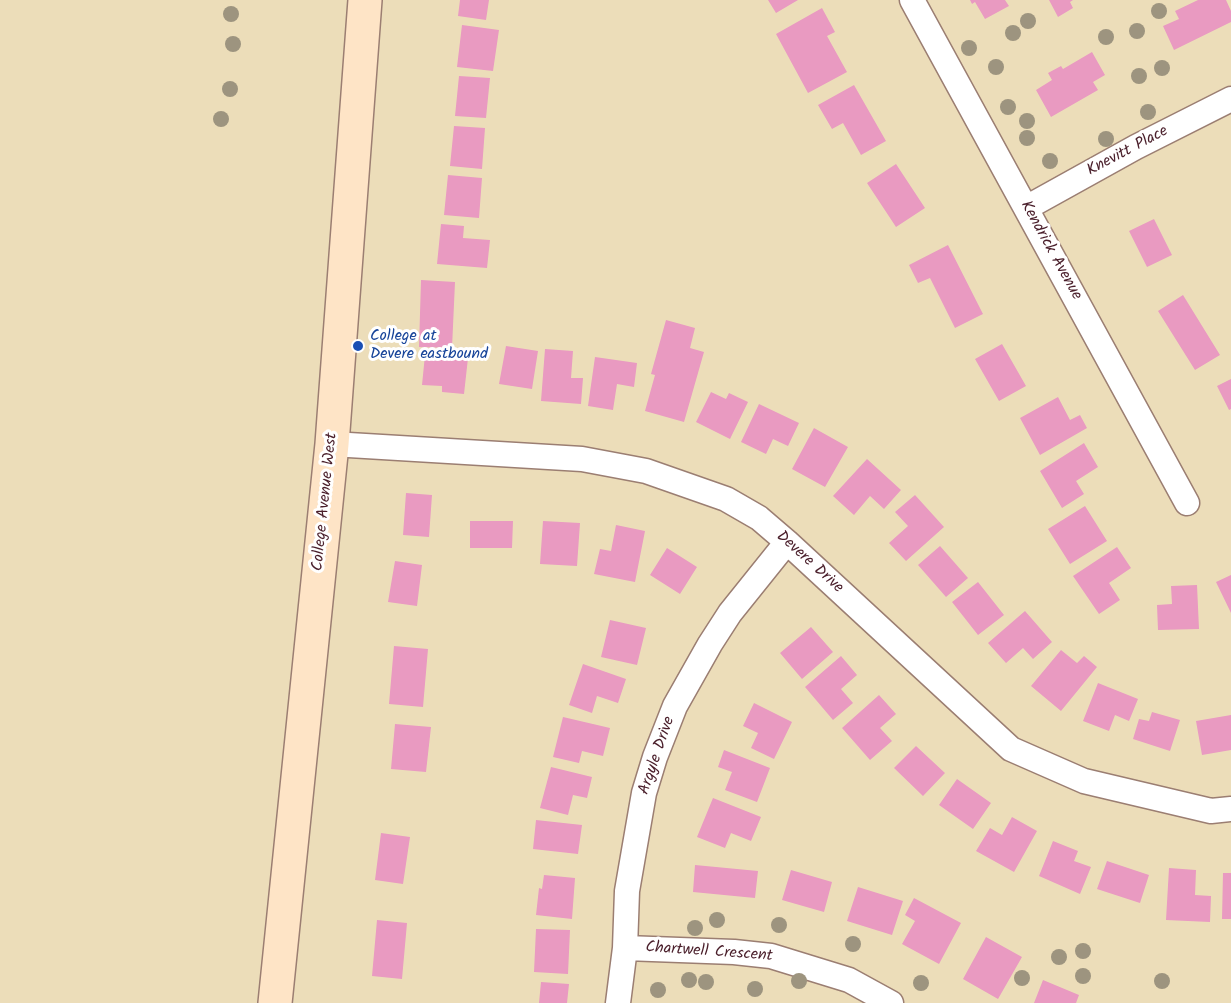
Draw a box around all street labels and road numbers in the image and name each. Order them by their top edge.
street label: Knevitt Place [1084,123,1172,181]
street label: Kendrick Avenue [1015,198,1085,304]
street label: College Avenue West [309,432,343,572]
street label: Devere Drive [771,528,847,598]
street label: Argyle Drive [636,715,680,797]
street label: Chartwell Crescent [645,939,773,967]

